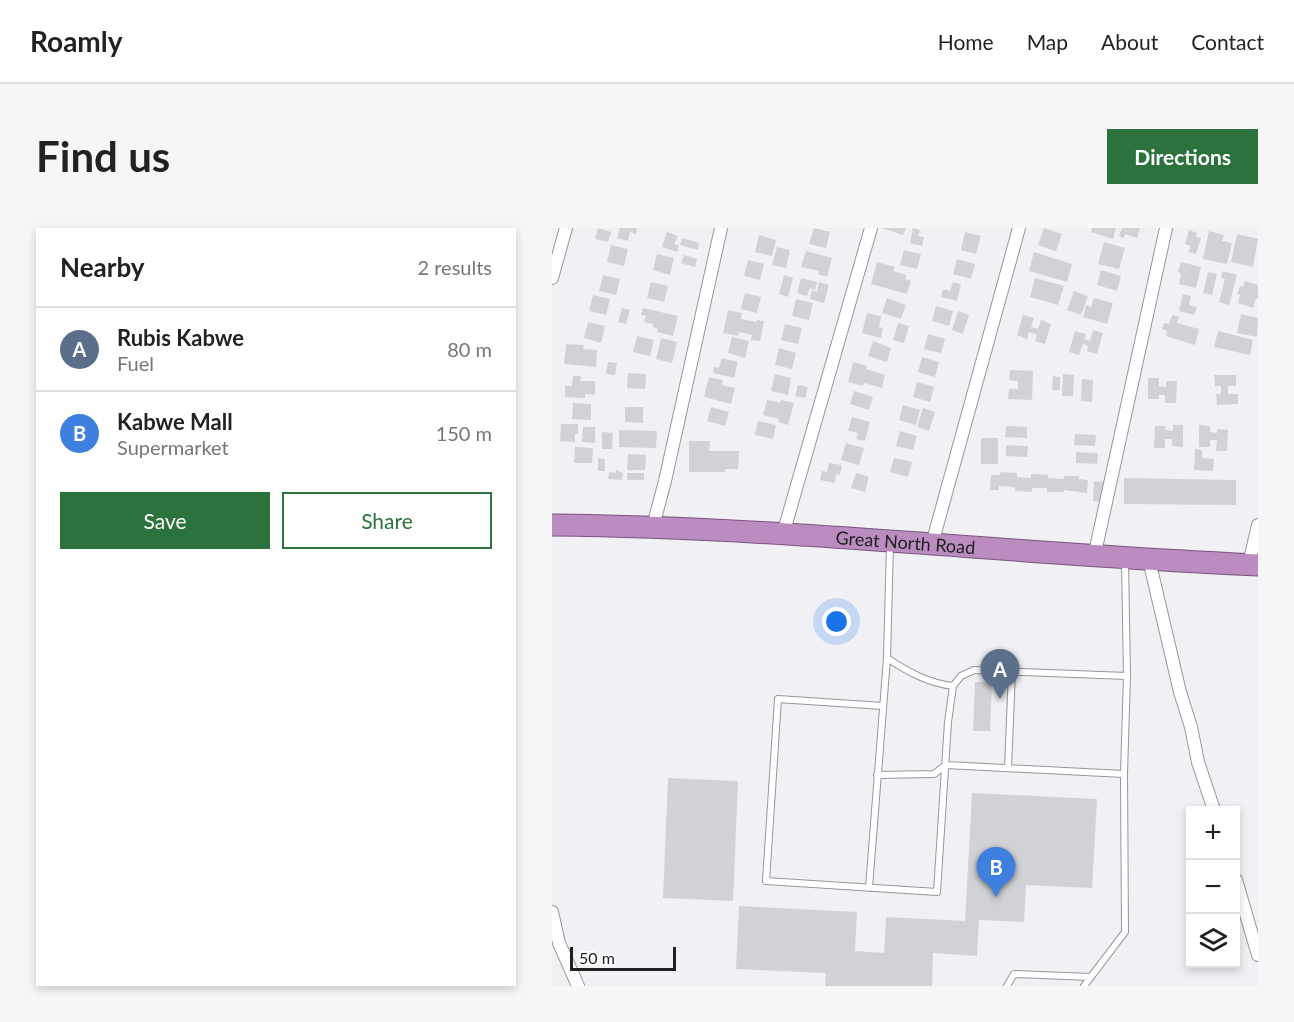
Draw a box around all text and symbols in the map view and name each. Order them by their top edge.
text: Roamly [30,24,123,58]
text: Home [938,29,994,54]
text: Map [1027,29,1068,54]
text: About [1101,29,1158,54]
text: Contact [1191,29,1264,54]
button: Directions [1107,129,1258,184]
text: Find us [36,131,170,181]
text: Nearby [60,251,145,283]
text: 2 results [417,255,492,279]
text: Rubis Kabwe [117,324,244,351]
text: A [73,337,86,361]
text: 80 m [447,337,492,361]
text: Fuel [117,351,154,375]
text: Kabwe Mall [117,408,233,435]
text: B [73,421,86,445]
text: 150 m [436,421,492,445]
text: Supermarket [117,435,229,459]
button: Save [60,492,270,549]
button: Share [282,492,492,549]
street label: Great North Road [835,526,976,558]
your location [822,607,851,636]
pin: A [980,650,1020,699]
map controls [1186,806,1240,968]
button: + [1186,806,1240,860]
pin: B [976,848,1016,897]
button: − [1186,860,1240,914]
button: layers [1186,914,1240,968]
scale bar [570,944,676,972]
text: 50 m [579,948,615,967]

